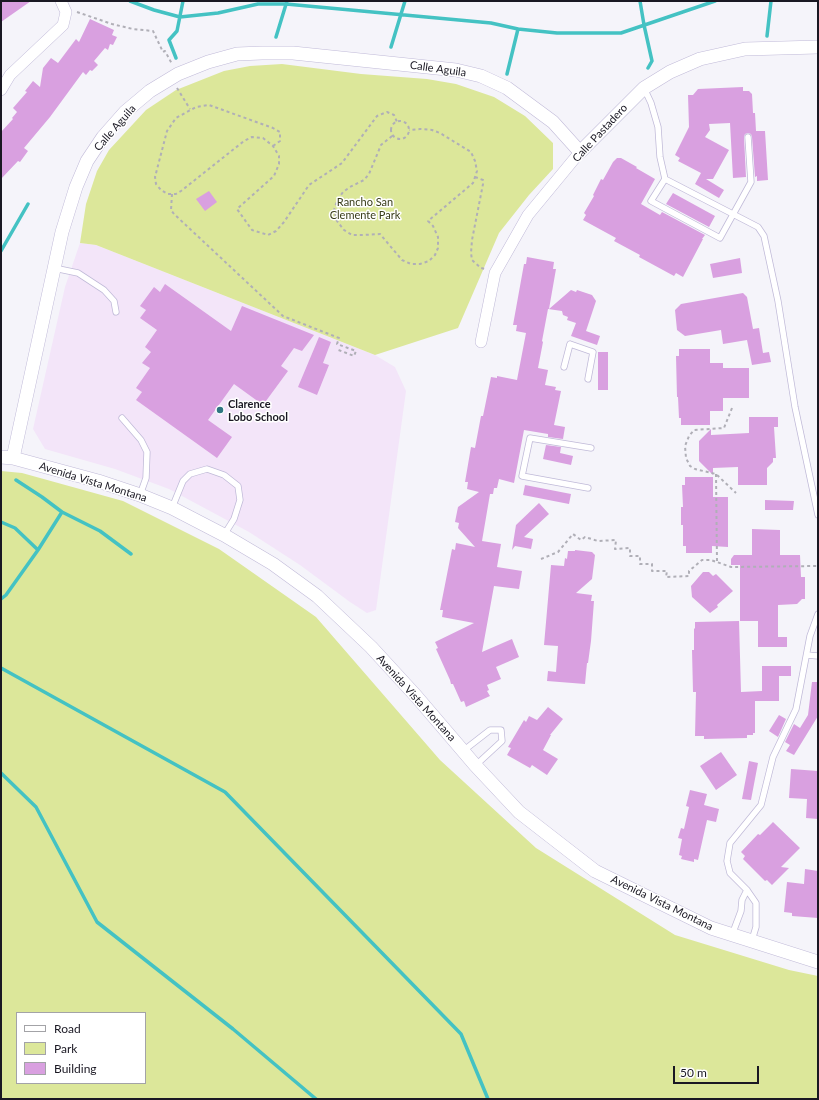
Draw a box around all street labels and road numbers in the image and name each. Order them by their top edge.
street label: Calle Aguila [409,59,467,79]
street label: Calle Pastadero [570,101,630,165]
street label: Calle Aguila [91,102,139,154]
street label: Avenida Vista Montana [38,459,148,505]
street label: Avenida Vista Montana [374,652,458,744]
street label: Avenida Vista Montana [609,873,715,933]

